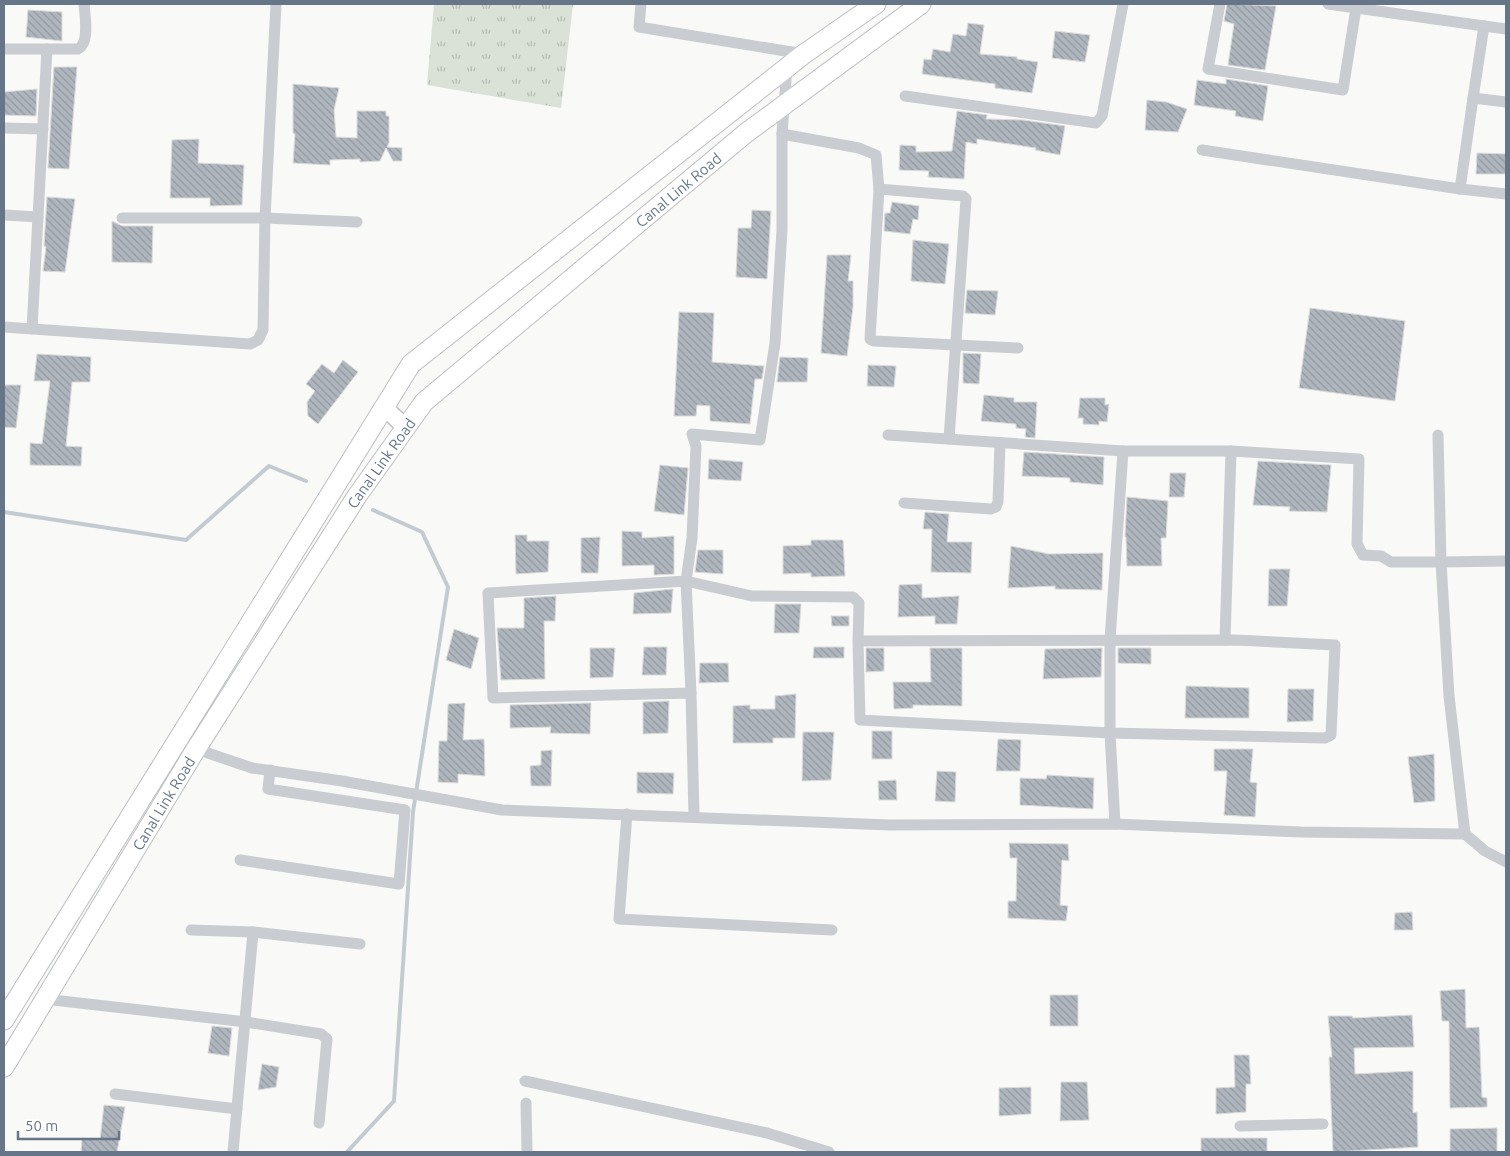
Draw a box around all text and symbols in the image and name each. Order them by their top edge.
street label: Canal Link Road [632,149,724,230]
street label: Canal Link Road [343,415,418,511]
street label: Canal Link Road [128,754,198,853]
scale bar [18,1108,119,1140]
text: 50 m [25,1117,58,1134]

